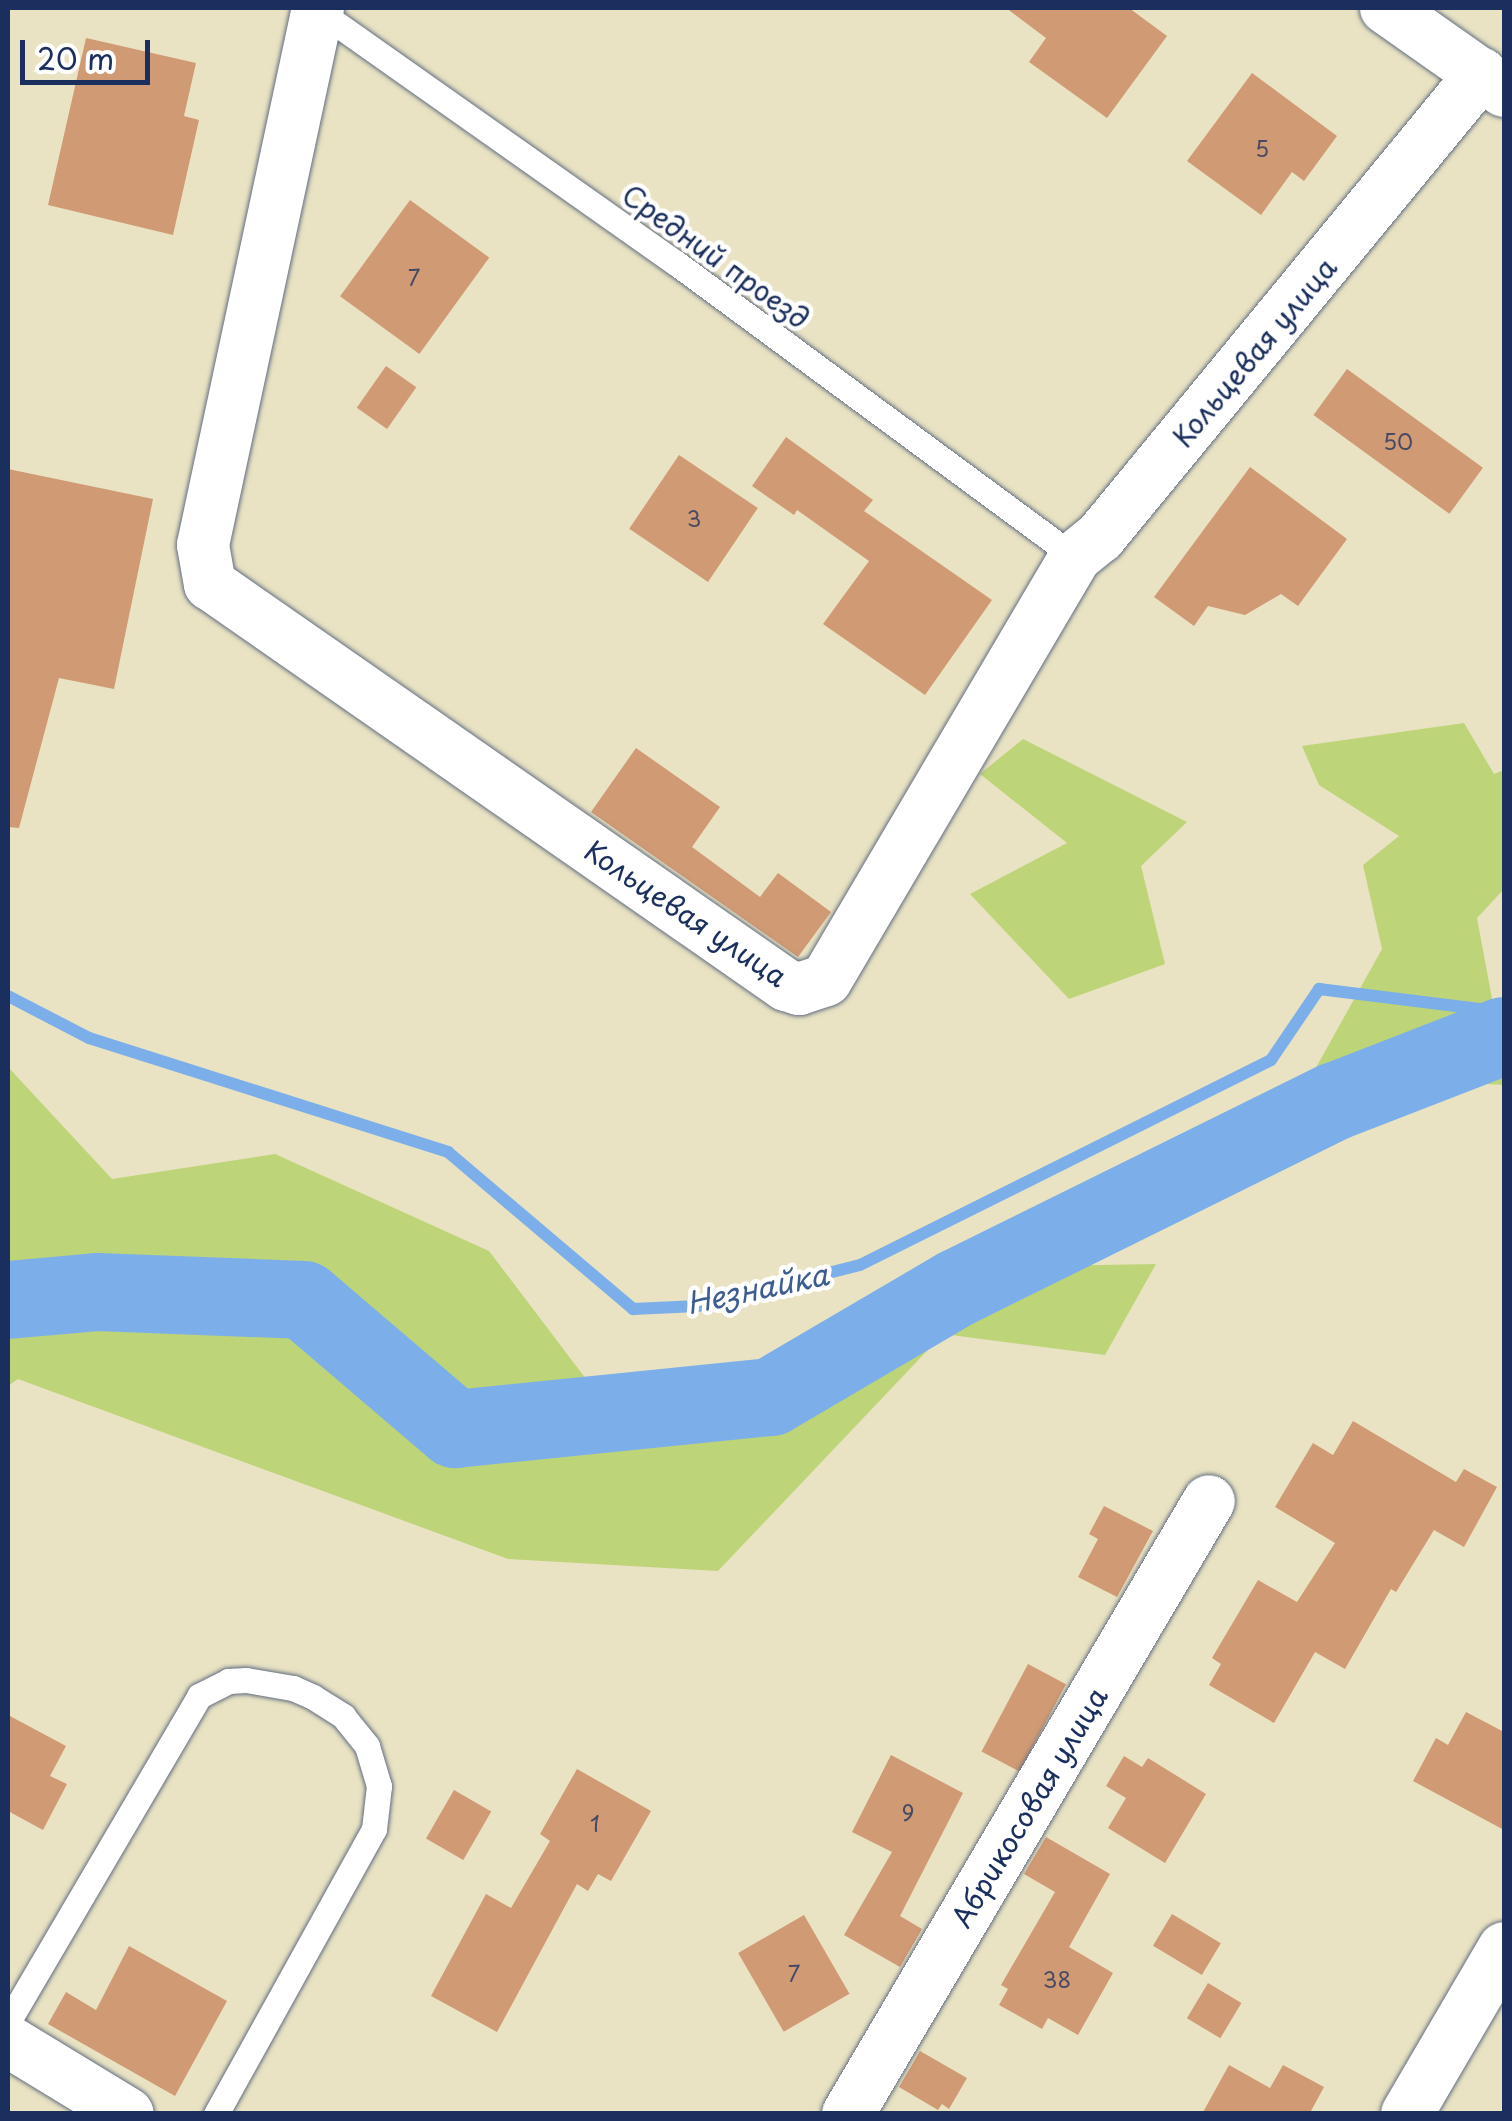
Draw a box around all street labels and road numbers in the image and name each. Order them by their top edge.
street label: Средний проезд [616,177,816,335]
street label: Кольцевая улица [1165,250,1343,454]
street label: Кольцевая улица [578,833,794,993]
street label: Абрикосовая улица [944,1681,1114,1933]

